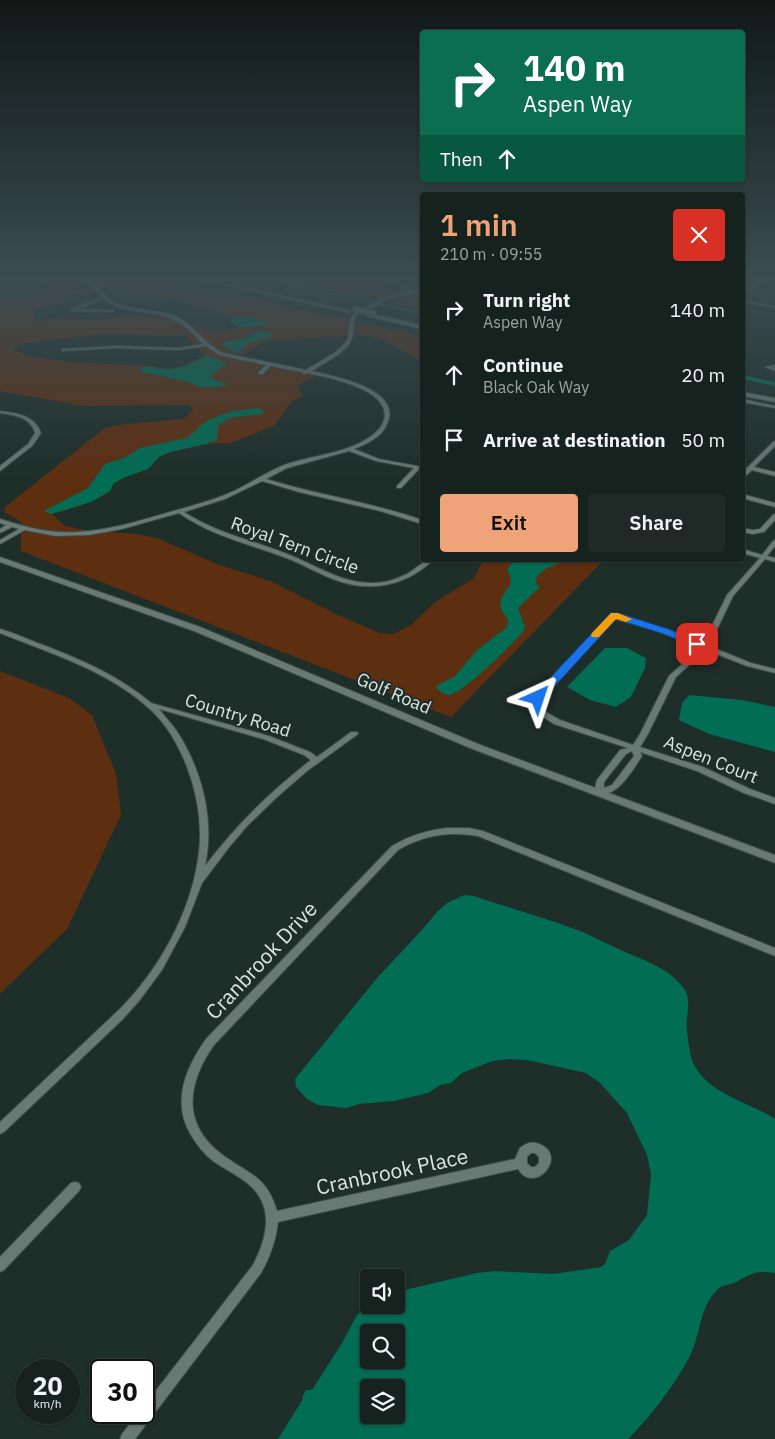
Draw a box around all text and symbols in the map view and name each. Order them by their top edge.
text: 140 m [523,45,626,91]
icon: right [440,50,505,115]
text: Aspen Way [523,89,632,118]
icon: ahead [493,145,521,173]
text: Then [440,147,483,171]
text: 1 min [440,205,518,244]
button: close [673,209,725,261]
text: 210 m · 09:55 [440,244,542,264]
text: Turn right [483,288,570,312]
icon: right [440,296,468,324]
text: 140 m [670,298,725,322]
text: Aspen Way [483,312,563,332]
text: Continue [483,353,563,377]
icon: ahead [440,361,468,389]
text: 20 m [681,363,725,387]
text: Black Oak Way [483,377,589,397]
icon: arrive [440,426,468,454]
text: Arrive at destination [483,428,666,452]
text: 50 m [681,428,725,452]
button: Exit [440,494,578,552]
button: Share [588,494,725,552]
street label: Royal Tern Circle [228,511,362,579]
pin [676,623,718,665]
icon: arrive [683,630,711,658]
street label: Golf Road [353,667,435,719]
position arrow [511,671,563,723]
street label: Country Road [182,688,294,742]
street label: Aspen Court [661,730,761,788]
street label: Cranbrook Drive [199,895,323,1025]
street label: Cranbrook Place [313,1141,471,1201]
map controls [360,1269,405,1424]
button: sound [360,1269,405,1314]
button: search [360,1324,405,1369]
speed limit sign: 30 [90,1359,155,1424]
text: 20 [32,1369,63,1402]
button: layers [360,1379,405,1424]
text: km/h [33,1396,62,1411]

